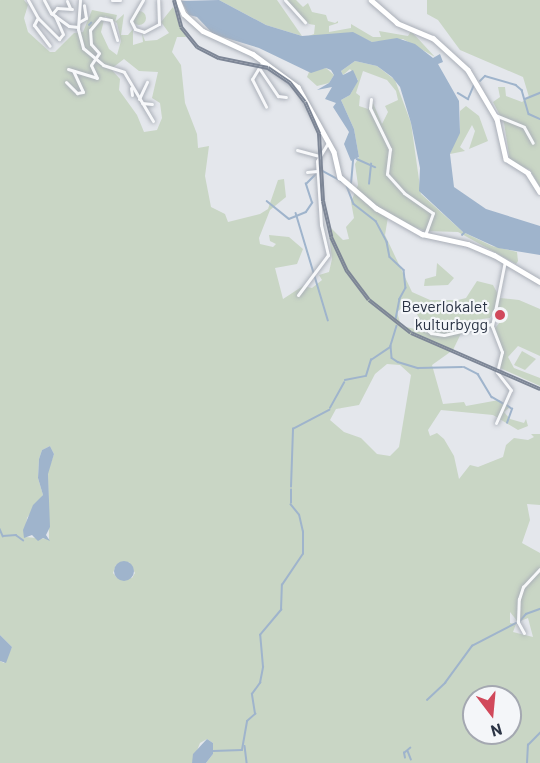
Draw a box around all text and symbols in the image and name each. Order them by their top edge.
place label: Beverlokalet kulturbygg [402,296,488,334]
marker: Beverlokalet kulturbygg [493,308,507,322]
north arrow [462,685,522,745]
text: N [489,720,504,741]

